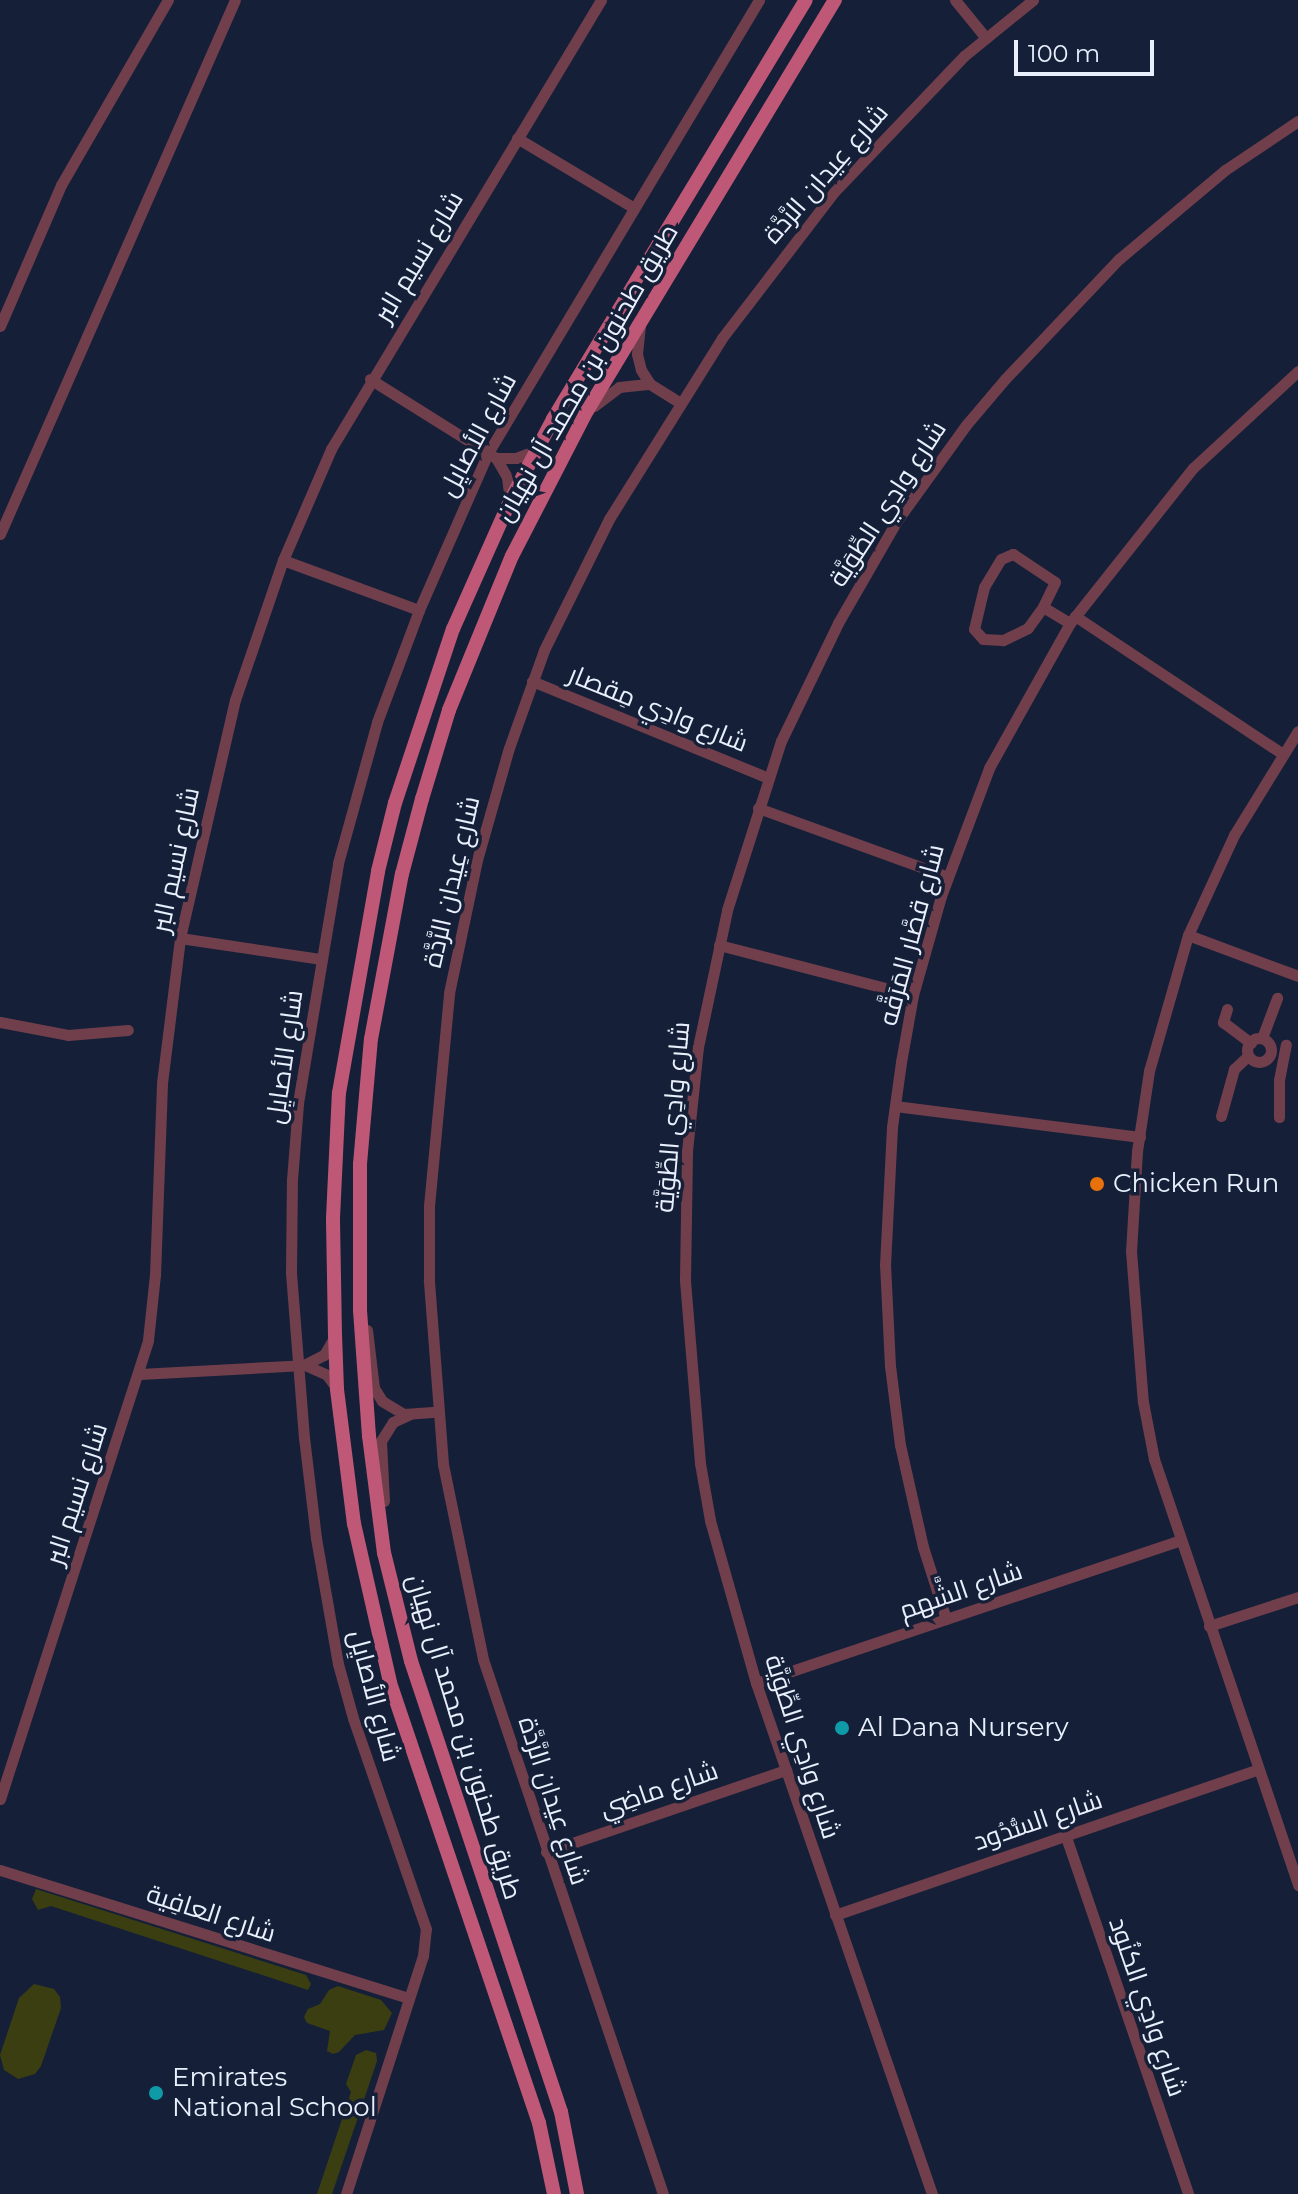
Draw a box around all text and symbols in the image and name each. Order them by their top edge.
scale bar [1018,24,1158,74]
text: 100 m [1028,39,1100,68]
street label: شارع عِيدان الرَّدَّة [757,98,895,250]
street label: شارع نسيم البر [368,186,470,328]
street label: طريق طحنون بن محمد آل نهيان [489,219,685,527]
street label: شارع الأصايِل [433,368,523,502]
street label: شارع وادِي الطِّوَيَّة [823,415,953,593]
street label: شارع وادِي مِقصار [564,659,752,759]
street label: شارع نسيم البر [145,785,207,935]
street label: شارع عِيدان الرَّدَّة [417,793,487,971]
street label: شارع قصَّار المَرَقَّه [873,841,951,1029]
street label: شارع الأصايِل [260,988,310,1126]
street label: شارع وادِي الطِّوَيَّة [649,1020,697,1214]
place label: Chicken Run [1113,1168,1279,1200]
marker: Chicken Run [1088,1175,1106,1193]
street label: شارع نسيم البر [39,1419,115,1569]
street label: شارع الشَّهم [895,1555,1027,1627]
street label: طريق طحنون بن محمد آل نهيان [400,1571,528,1903]
street label: شارع الأصايِل [341,1627,407,1765]
street label: شارع وادِي الطِّوَيَّة [758,1651,846,1843]
place label: Al Dana Nursery [858,1712,1069,1744]
street label: شارع عِيدان الرَّدَّة [511,1713,595,1889]
marker: Al Dana Nursery [833,1719,851,1737]
street label: شارع ماضِي [596,1755,722,1825]
street label: شارع السُّدُود [969,1784,1107,1858]
street label: شارع العافِية [142,1878,280,1950]
street label: شارع وادِي الكنُود [1102,1913,1192,2101]
place label: Emirates National School [172,2062,377,2124]
marker: Emirates National School [147,2084,165,2102]

